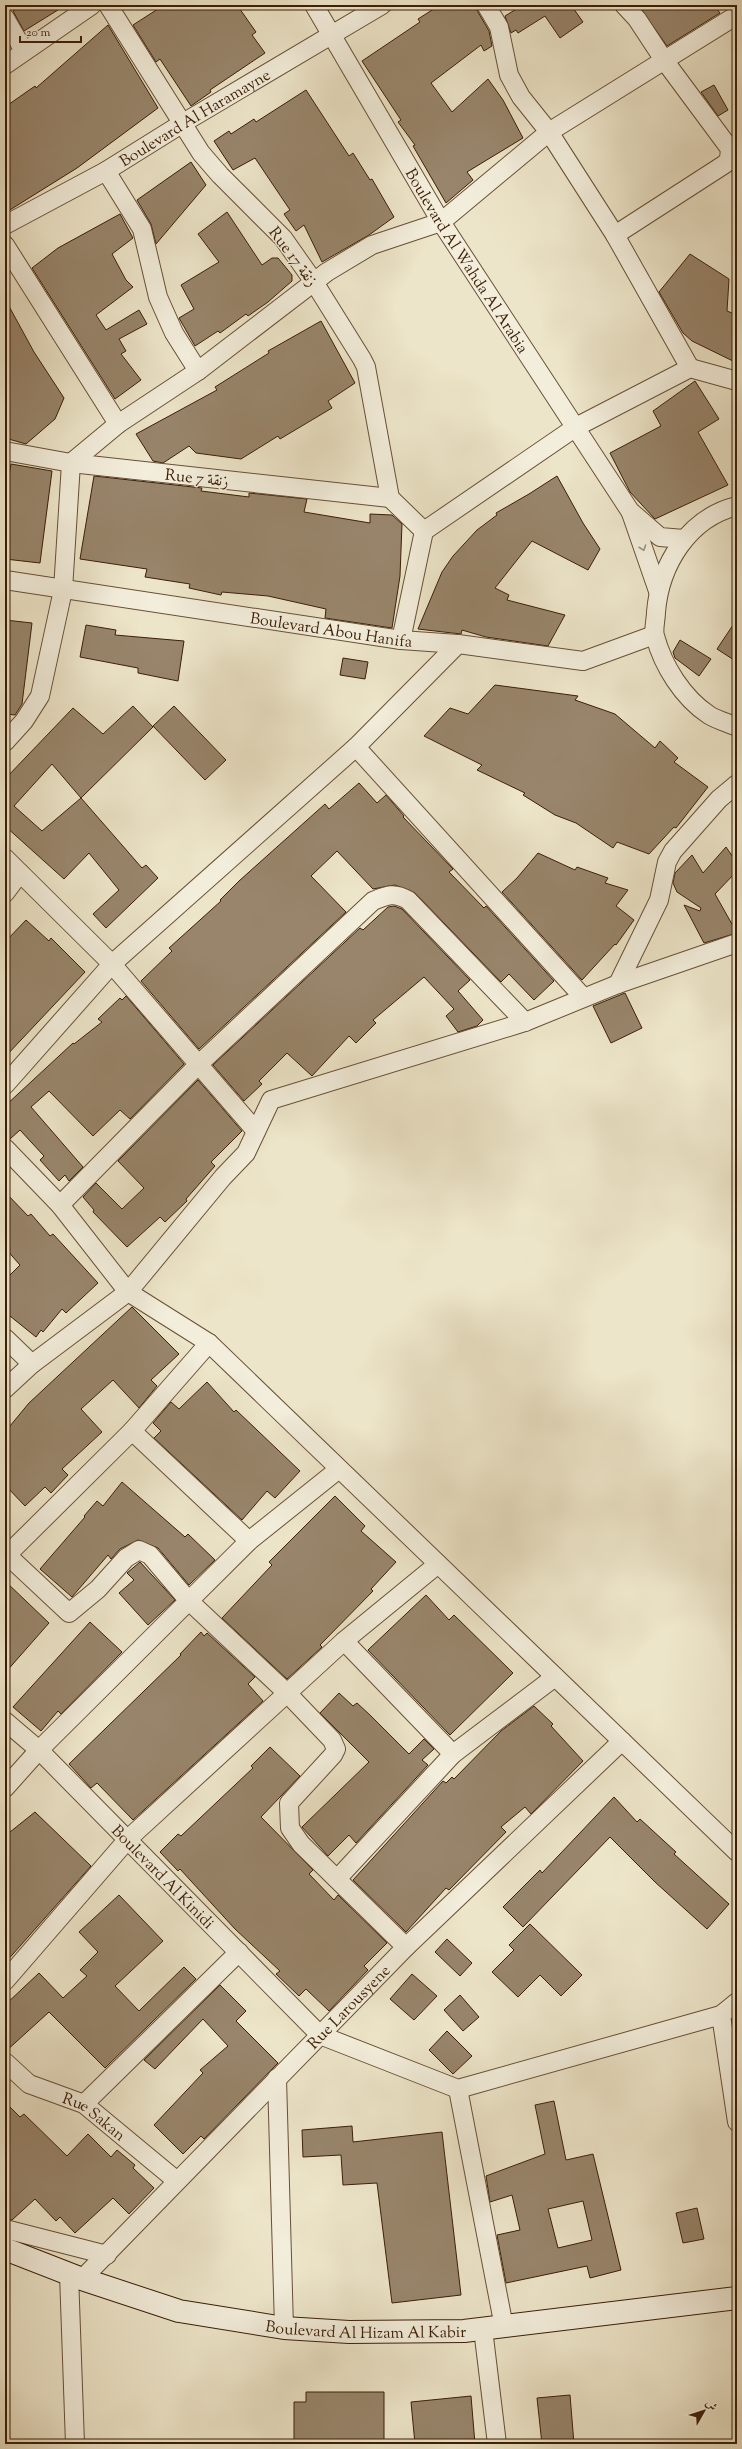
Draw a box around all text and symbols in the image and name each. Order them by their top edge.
scale bar [20,18,81,44]
text: 20 m [26,24,51,42]
street label: Boulevard Al Haramayne [116,65,275,174]
street label: Boulevard Al Wahda Al Arabia [398,165,533,359]
street label: Rue 17 زنقة [262,223,322,292]
street label: Rue 7 زنقة [164,465,230,494]
one-way arrow [638,544,647,551]
street label: Boulevard Abou Hanifa [248,608,414,655]
street label: Boulevard Al Kinidi [105,1821,219,1936]
street label: Rue Larousyene [303,1961,397,2056]
street label: Rue Sakan [59,2088,130,2148]
street label: Boulevard Al Hizam Al Kabir [263,2316,466,2346]
north arrow [684,2391,724,2431]
text: ش [701,2396,721,2415]

